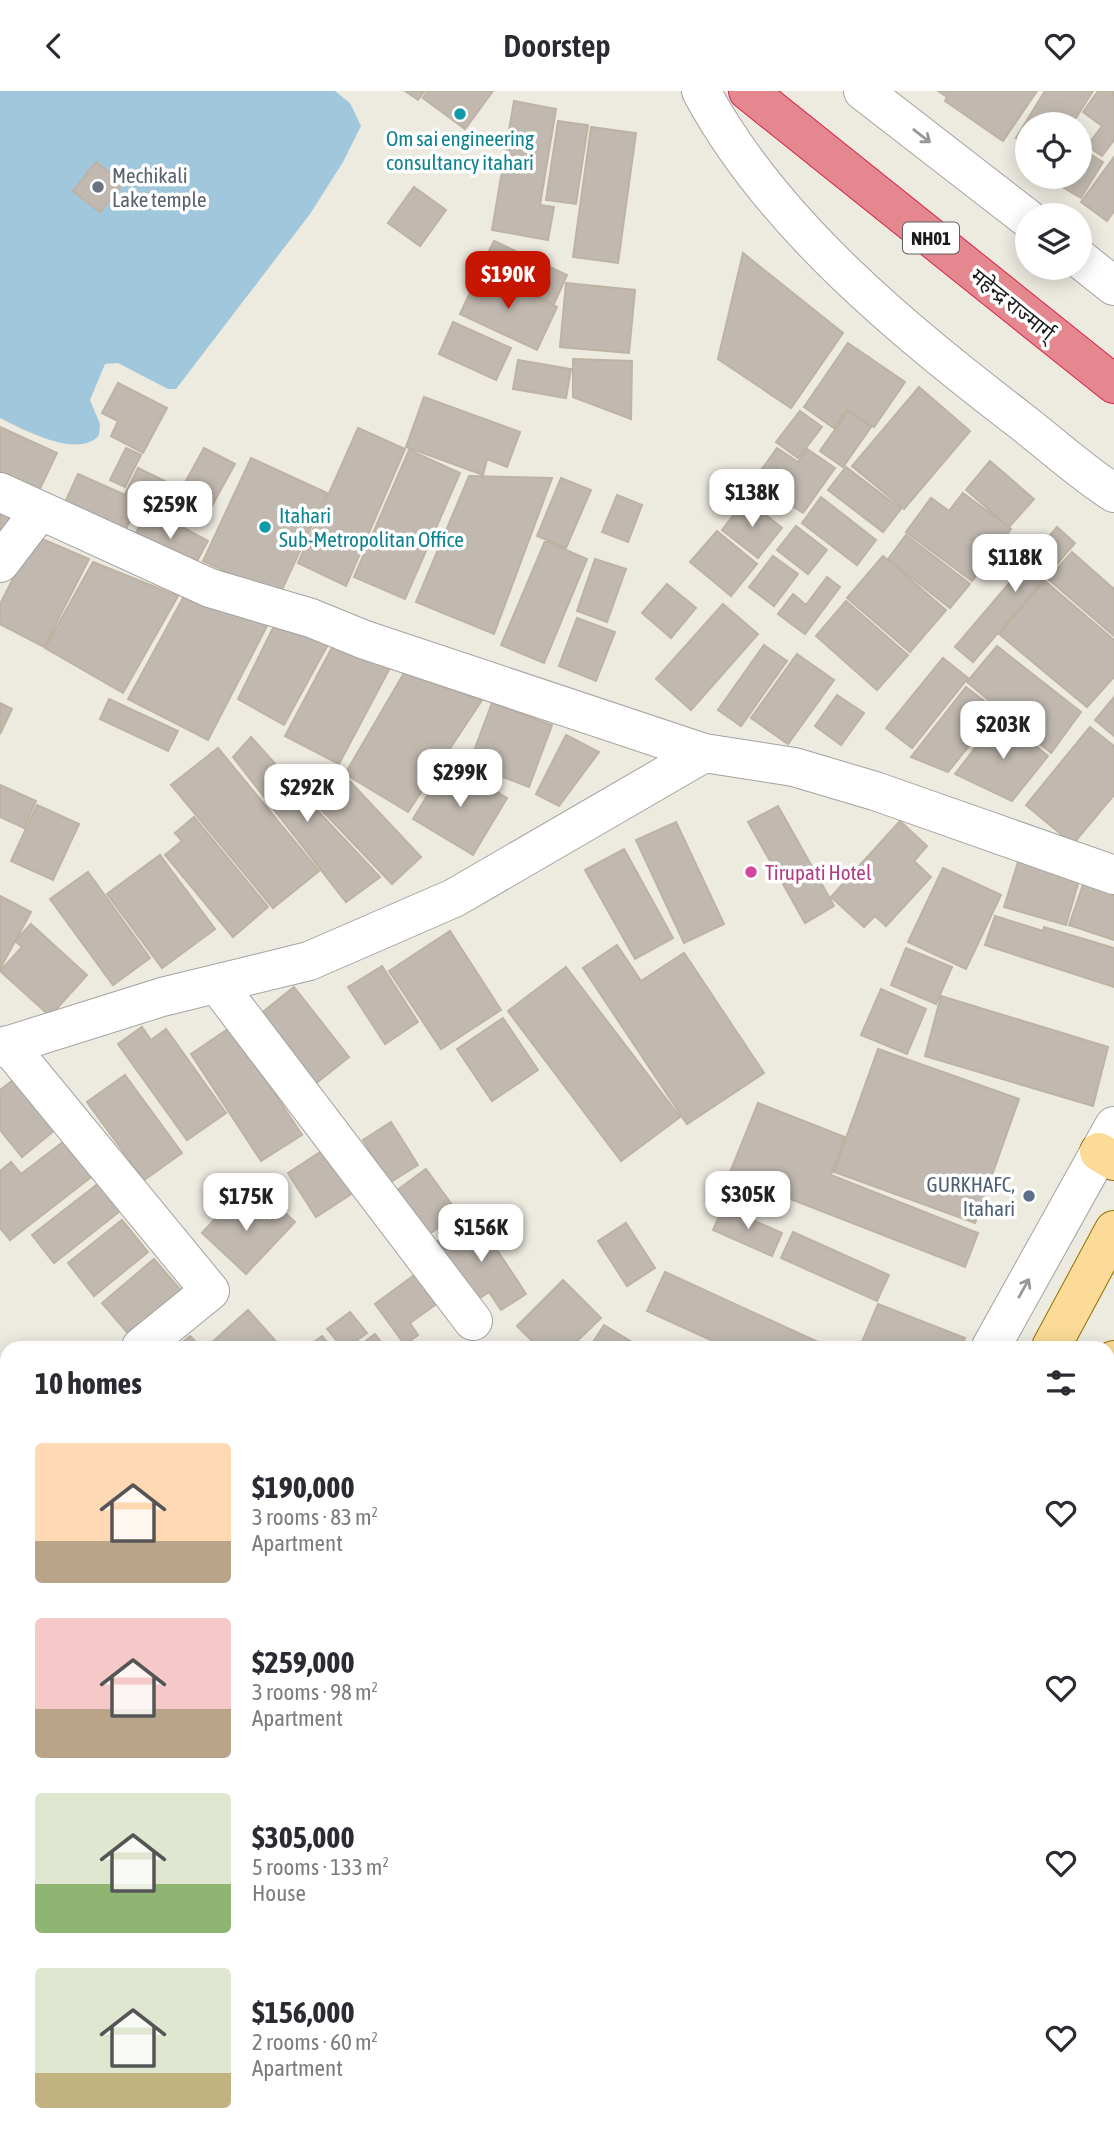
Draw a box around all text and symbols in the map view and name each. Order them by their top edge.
icon: back [35,27,73,65]
text: Doorstep [503,27,611,64]
icon: heart [1041,27,1079,65]
marker: Om sai engineering consultancy itahari [452,106,468,122]
map controls [1015,112,1092,280]
button: locate [1015,112,1092,189]
place label: Om sai engineering consultancy itahari [386,126,534,174]
one-way arrow [912,129,930,144]
place label: Mechikali Lake temple [112,163,206,211]
marker: Mechikali Lake temple [90,179,106,195]
button: layers [1015,203,1092,280]
road number: NH01 [903,223,959,253]
pin: $190K [459,251,557,311]
text: $190K [481,261,535,287]
street label: महेन्द्र राज्मार्ग् [965,263,1062,348]
pin: $138K [703,469,801,529]
text: $138K [725,479,779,505]
pin: $259K [121,482,219,541]
text: $259K [143,491,197,517]
place label: Itahari Sub-Metropolitan Office [279,503,464,551]
marker: Itahari Sub-Metropolitan Office [257,519,273,535]
pin: $118K [966,535,1064,594]
text: $118K [988,544,1042,570]
pin: $203K [954,701,1052,761]
text: $203K [976,711,1030,737]
pin: $299K [411,749,509,809]
text: $299K [433,759,487,785]
pin: $292K [258,765,356,824]
text: $292K [280,774,334,800]
place label: Tirupati Hotel [765,860,872,884]
marker: Tirupati Hotel [743,864,759,880]
pin: $305K [699,1171,797,1231]
place label: GURKHAFC, Itahari [927,1172,1015,1220]
pin: $175K [197,1173,295,1233]
text: $305K [721,1181,775,1207]
text: $175K [219,1183,273,1209]
marker: GURKHAFC, Itahari [1021,1188,1037,1204]
pin: $156K [432,1205,530,1264]
text: $156K [454,1214,508,1240]
one-way arrow [1018,1278,1031,1299]
icon: filters [1042,1364,1080,1402]
text: 10 homes [35,1366,142,1400]
text: $190,000 [252,1470,355,1504]
icon: home [91,1471,175,1555]
icon: heart [1042,1494,1080,1532]
text: 3 rooms · 83 m² [252,1504,378,1530]
text: Apartment [252,1530,343,1556]
text: $259,000 [252,1645,355,1679]
icon: home [91,1646,175,1730]
icon: heart [1042,1669,1080,1707]
text: 3 rooms · 98 m² [252,1679,378,1705]
text: Apartment [252,1705,343,1731]
text: $305,000 [252,1820,355,1854]
icon: home [91,1821,175,1905]
icon: heart [1042,1844,1080,1882]
text: 5 rooms · 133 m² [252,1854,389,1880]
text: House [252,1880,306,1906]
text: $156,000 [252,1995,355,2029]
icon: home [91,1996,175,2080]
icon: heart [1042,2019,1080,2057]
text: 2 rooms · 60 m² [252,2029,378,2055]
text: Apartment [252,2055,343,2081]

